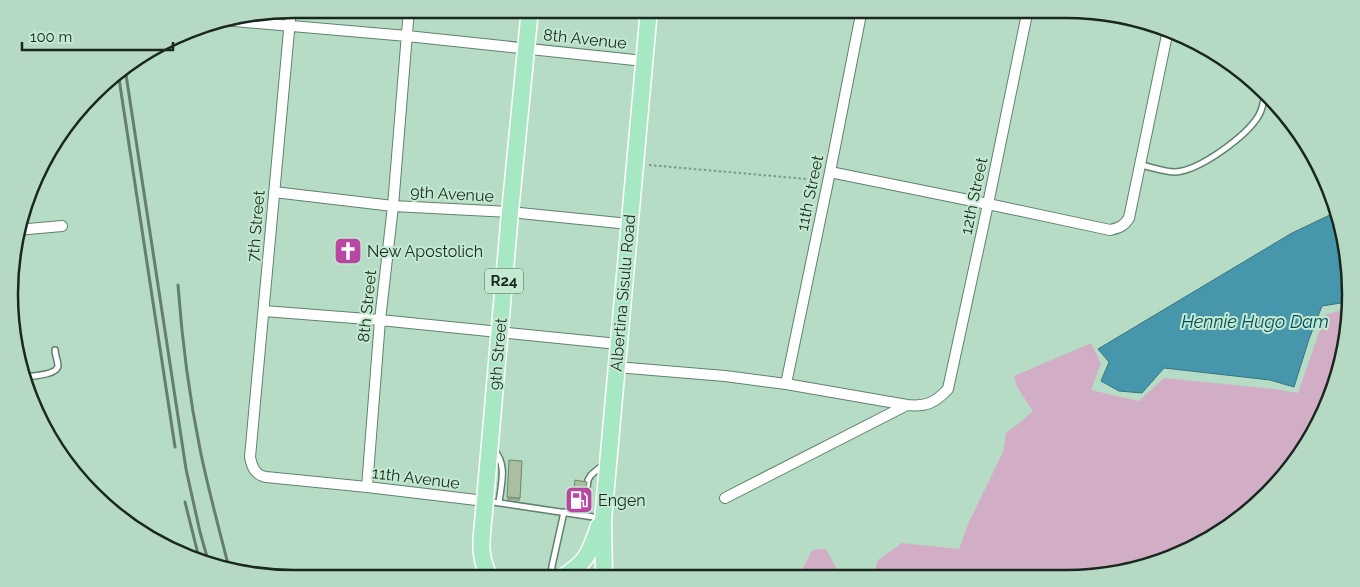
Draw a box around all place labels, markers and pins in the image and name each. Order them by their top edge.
church icon: New Apostolich [333,236,363,266]
place label: New Apostolich [367,242,483,261]
fuel station icon: Engen [564,485,594,515]
place label: Engen [598,491,646,510]

